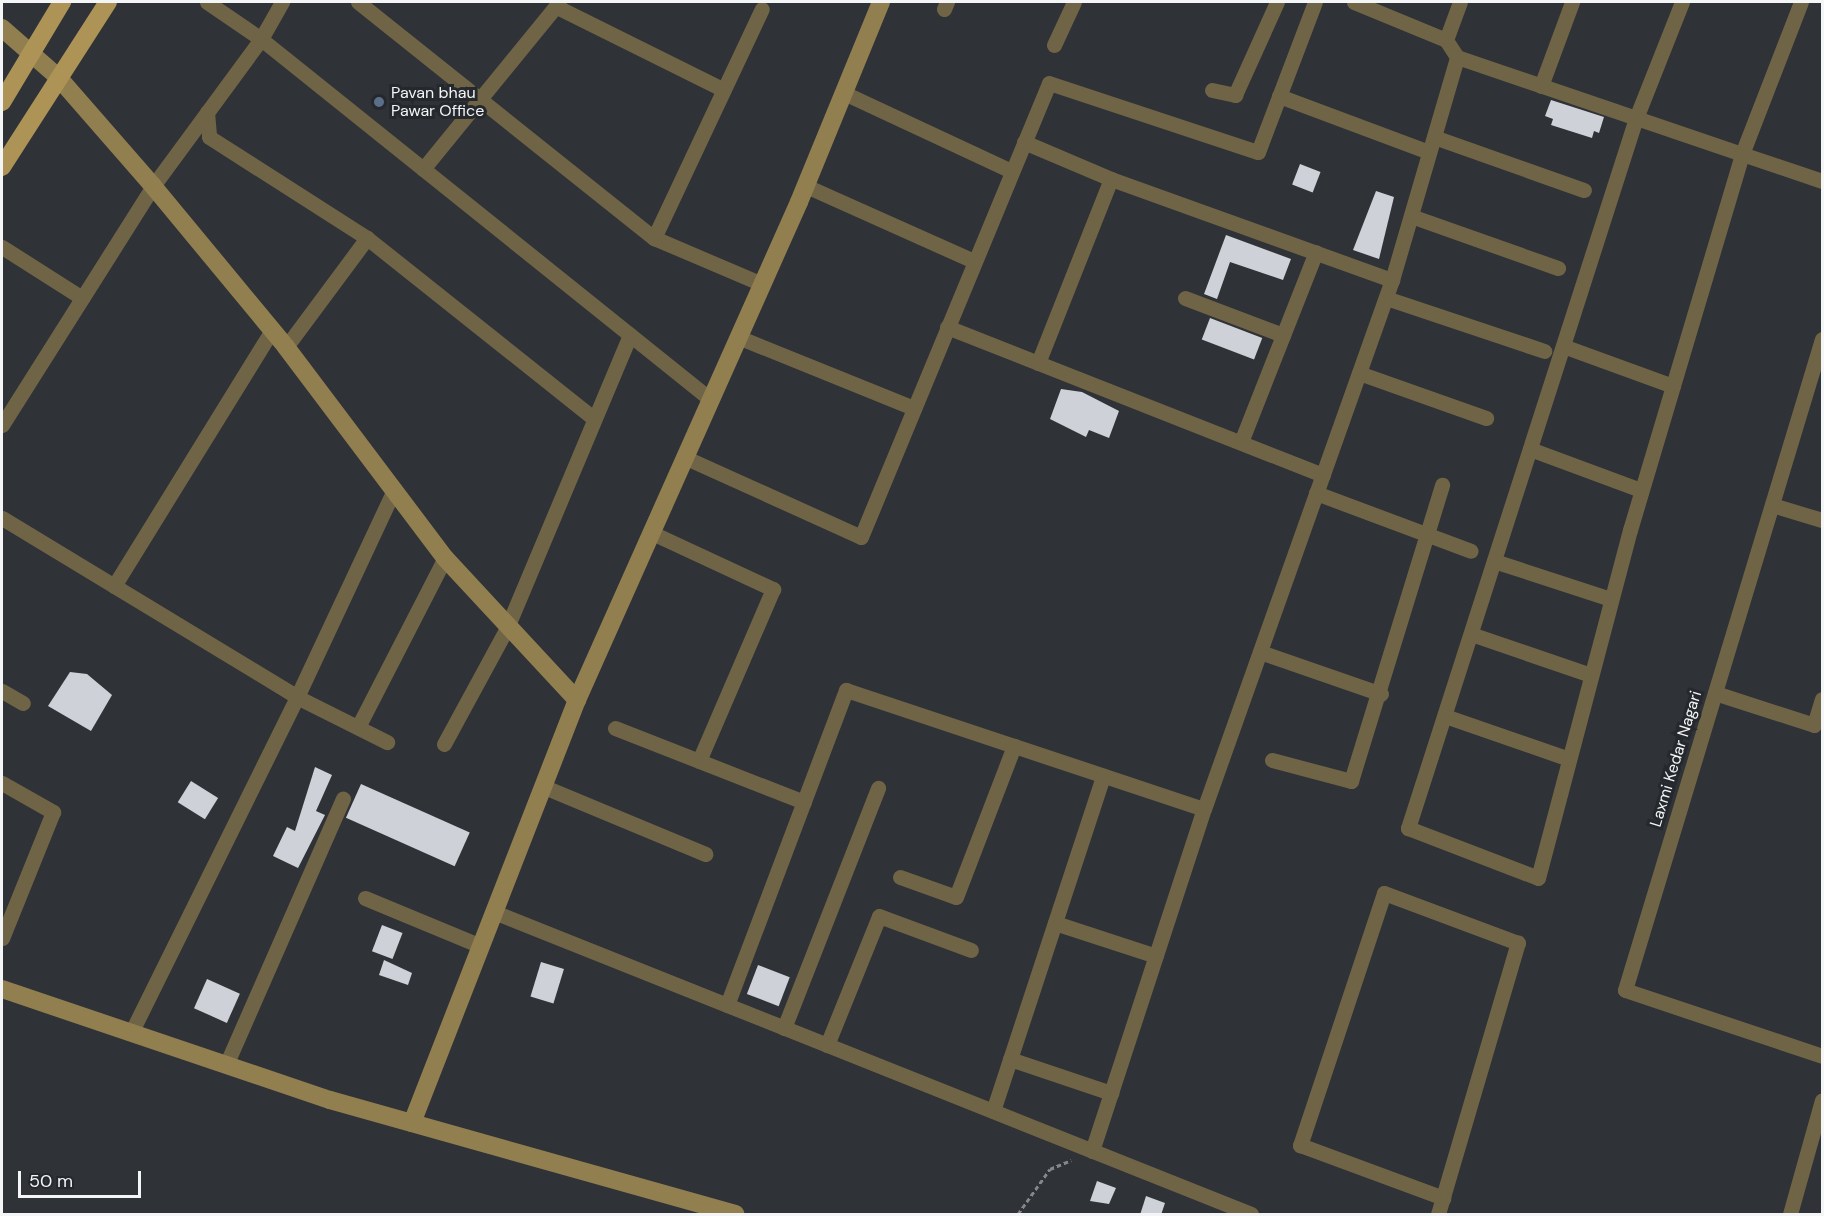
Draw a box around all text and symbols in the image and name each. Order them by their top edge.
place label: Pavan bhau Pawar Office [391,83,484,121]
marker: Pavan bhau Pawar Office [372,95,386,109]
street label: Laxmi Kedar Nagari [1646,689,1706,829]
scale bar [21,1159,144,1197]
text: 50 m [29,1169,73,1193]

